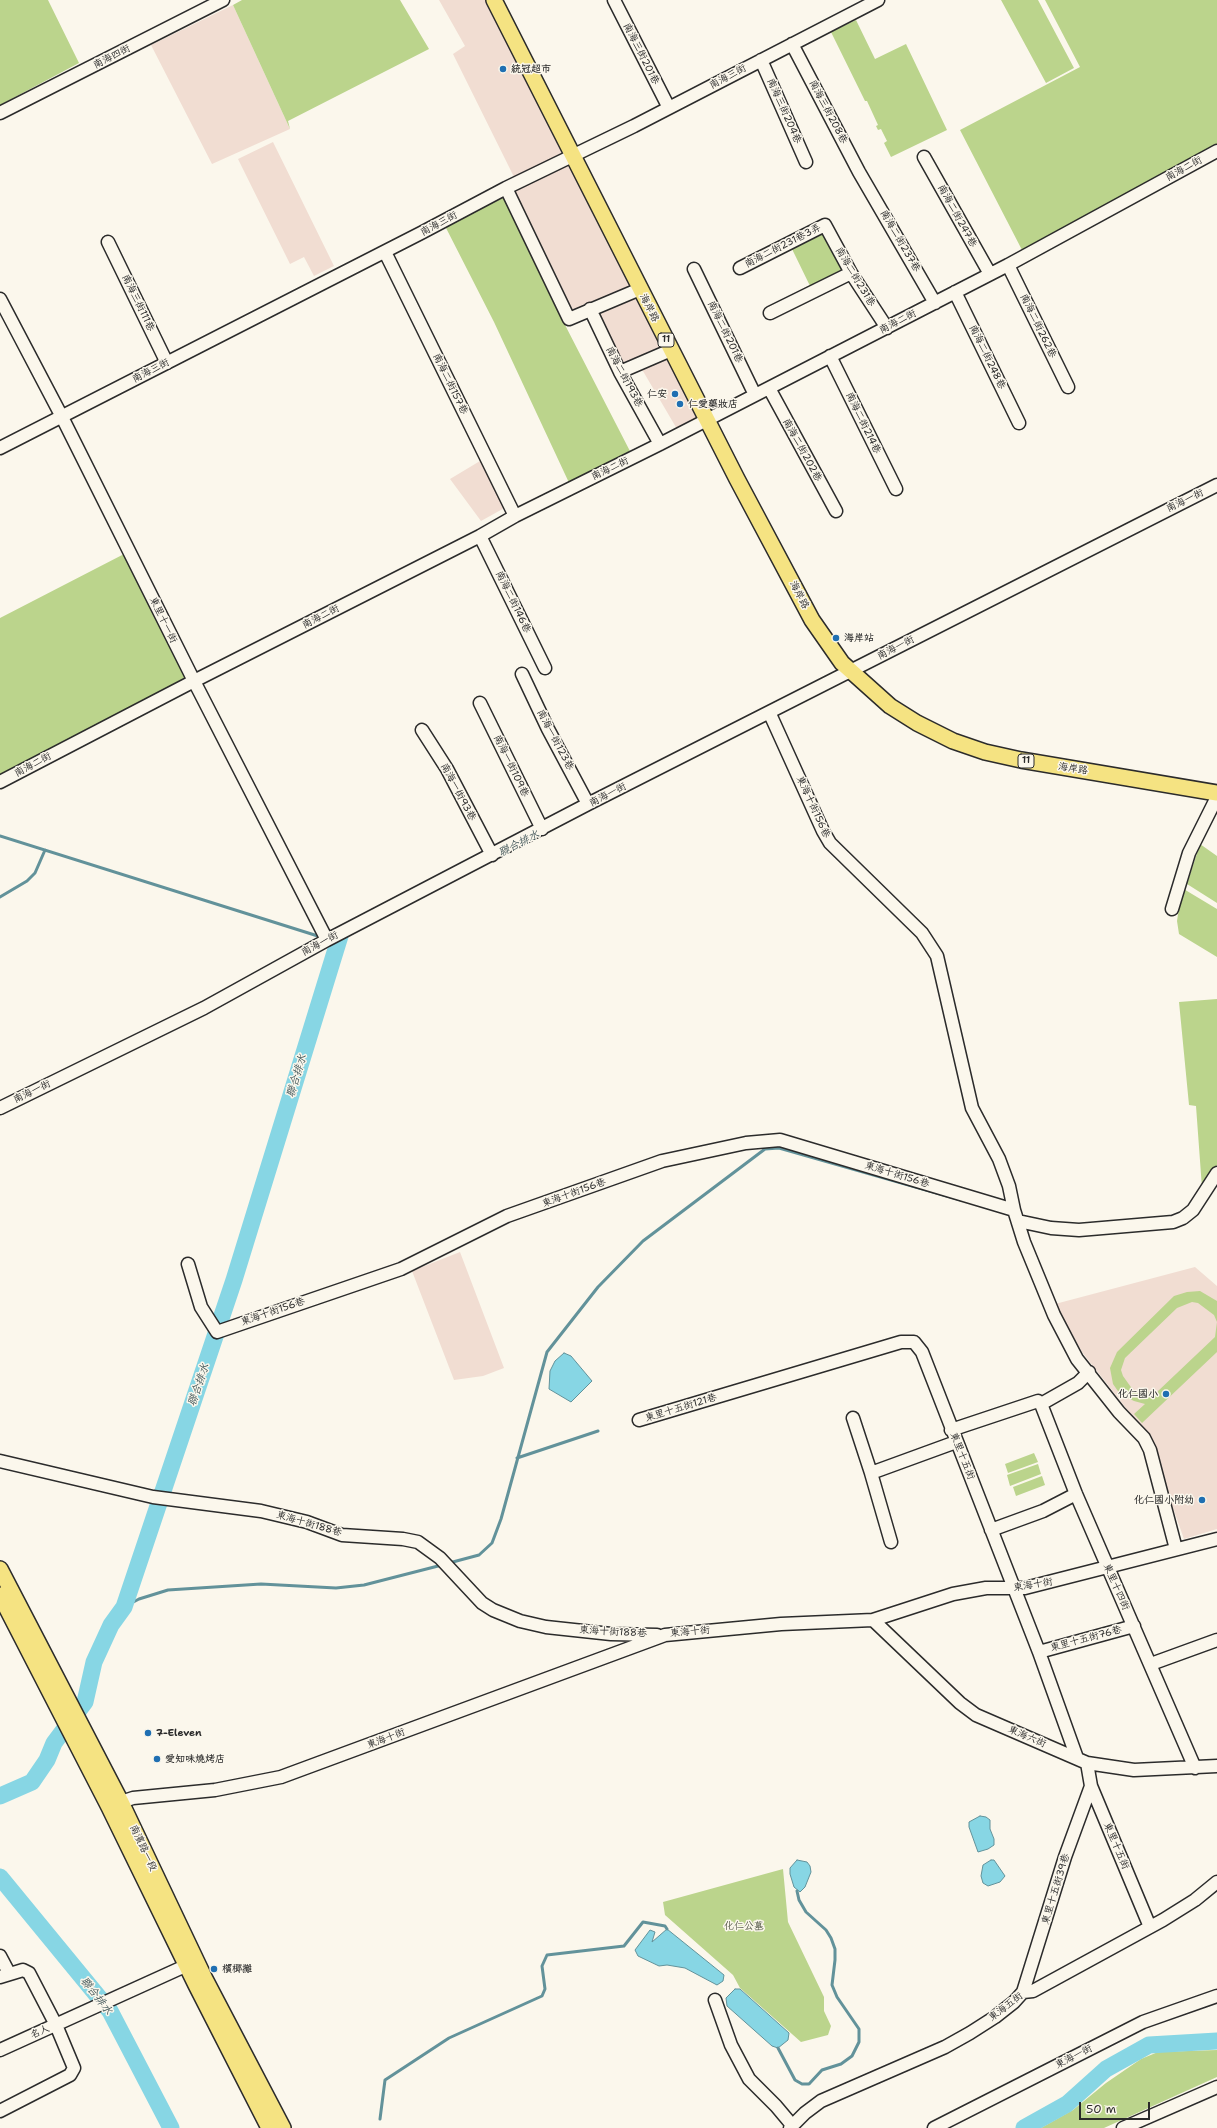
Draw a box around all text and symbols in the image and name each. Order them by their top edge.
street label: 南海三街201巷 [620,21,662,87]
street label: 南海四街 [91,43,133,71]
street label: 南海三街 [708,62,748,92]
place label: 統冠超市 [511,63,551,75]
marker: 統冠超市 [498,64,508,74]
street label: 南海三街204巷 [764,76,804,146]
street label: 南海三街208巷 [806,78,850,146]
street label: 南海二街 [1164,154,1204,184]
street label: 南海二街247巷 [935,183,979,249]
street label: 南海二街237巷 [877,208,923,274]
street label: 南海三街 [419,209,459,239]
street label: 南海二街231巷3弄 [743,222,823,270]
street label: 南海二街231巷 [833,245,877,309]
street label: 南海三街111巷 [119,273,157,333]
street label: 海岸路 [637,292,661,324]
street label: 南海二街262巷 [1017,292,1059,360]
street label: 南海二街201巷 [705,299,745,365]
street label: 南海二街 [877,308,919,336]
street label: 南海二街248巷 [966,323,1008,391]
road number: 11 [658,333,674,347]
street label: 南海二街193巷 [603,344,645,410]
street label: 南海二街157巷 [430,351,470,417]
street label: 南海三街 [130,357,172,385]
place label: 仁安 [647,388,667,400]
marker: 仁安 [670,389,680,399]
street label: 南海二街214巷 [843,390,883,456]
place label: 仁愛藥妝店 [688,398,738,410]
marker: 仁愛藥妝店 [675,399,685,409]
street label: 南海二街202巷 [780,416,824,484]
street label: 南海二街 [589,455,631,483]
street label: 南海一街 [1164,487,1206,515]
street label: 南海二街146巷 [493,569,533,635]
street label: 海岸路 [787,579,811,611]
street label: 東里十一街 [147,595,179,645]
street label: 南海二街 [300,603,342,631]
place label: 海岸站 [844,632,874,644]
marker: 海岸站 [831,633,841,643]
street label: 南海一街 [875,634,917,662]
street label: 南海一街123巷 [534,708,576,772]
street label: 南海一街109巷 [491,733,531,799]
street label: 南海二街 [13,750,53,780]
road number: 11 [1018,754,1034,768]
street label: 南海一街93巷 [438,761,478,823]
street label: 海岸路 [1057,761,1089,777]
street label: 東海十街156巷 [793,774,833,840]
street label: 南海一街 [587,781,629,809]
water label: 聯合排水 [496,828,542,860]
street label: 南海一街 [300,929,340,959]
water label: 聯合排水 [284,1053,310,1099]
street label: 南海一街 [11,1078,53,1106]
street label: 東海十街156巷 [863,1159,931,1191]
street label: 東海十街156巷 [540,1176,608,1210]
street label: 東海十街156巷 [239,1295,307,1329]
water label: 聯合排水 [186,1362,212,1408]
place label: 化仁國小 [1118,1388,1158,1400]
marker: 化仁國小 [1161,1389,1171,1399]
street label: 東里十五街121巷 [644,1391,718,1425]
street label: 東里十五街 [947,1431,977,1481]
place label: 化仁國小附幼 [1134,1494,1194,1506]
marker: 化仁國小附幼 [1197,1495,1207,1505]
street label: 東海十街188巷 [275,1509,343,1539]
street label: 東里十四街 [1100,1562,1132,1612]
street label: 東海十街 [1012,1576,1054,1594]
street label: 東海十街188巷 [579,1624,647,1640]
street label: 東海十街 [670,1624,710,1640]
street label: 東里十五街76巷 [1049,1624,1123,1654]
street label: 東海六街 [1006,1724,1048,1750]
street label: 東海十街 [365,1726,407,1752]
place label: 7-Eleven [156,1727,202,1739]
marker: 7-Eleven [143,1728,153,1738]
place label: 愛知味燒烤店 [165,1753,225,1765]
marker: 愛知味燒烤店 [152,1754,162,1764]
street label: 東里十五街 [1101,1821,1131,1871]
street label: 南濱路一段 [127,1823,159,1873]
street label: 東里十五街39巷 [1040,1852,1072,1926]
park label: 化仁公墓 [724,1920,764,1932]
place label: 檳榔攤 [222,1963,252,1975]
marker: 檳榔攤 [209,1964,219,1974]
water label: 聯合排水 [77,1975,115,2017]
street label: 東海五街 [987,1990,1025,2024]
street label: 名人 [28,2022,52,2042]
street label: 東海一街 [1053,2043,1095,2071]
scale bar [1081,2094,1152,2120]
text: 50 m [1086,2101,1116,2117]

